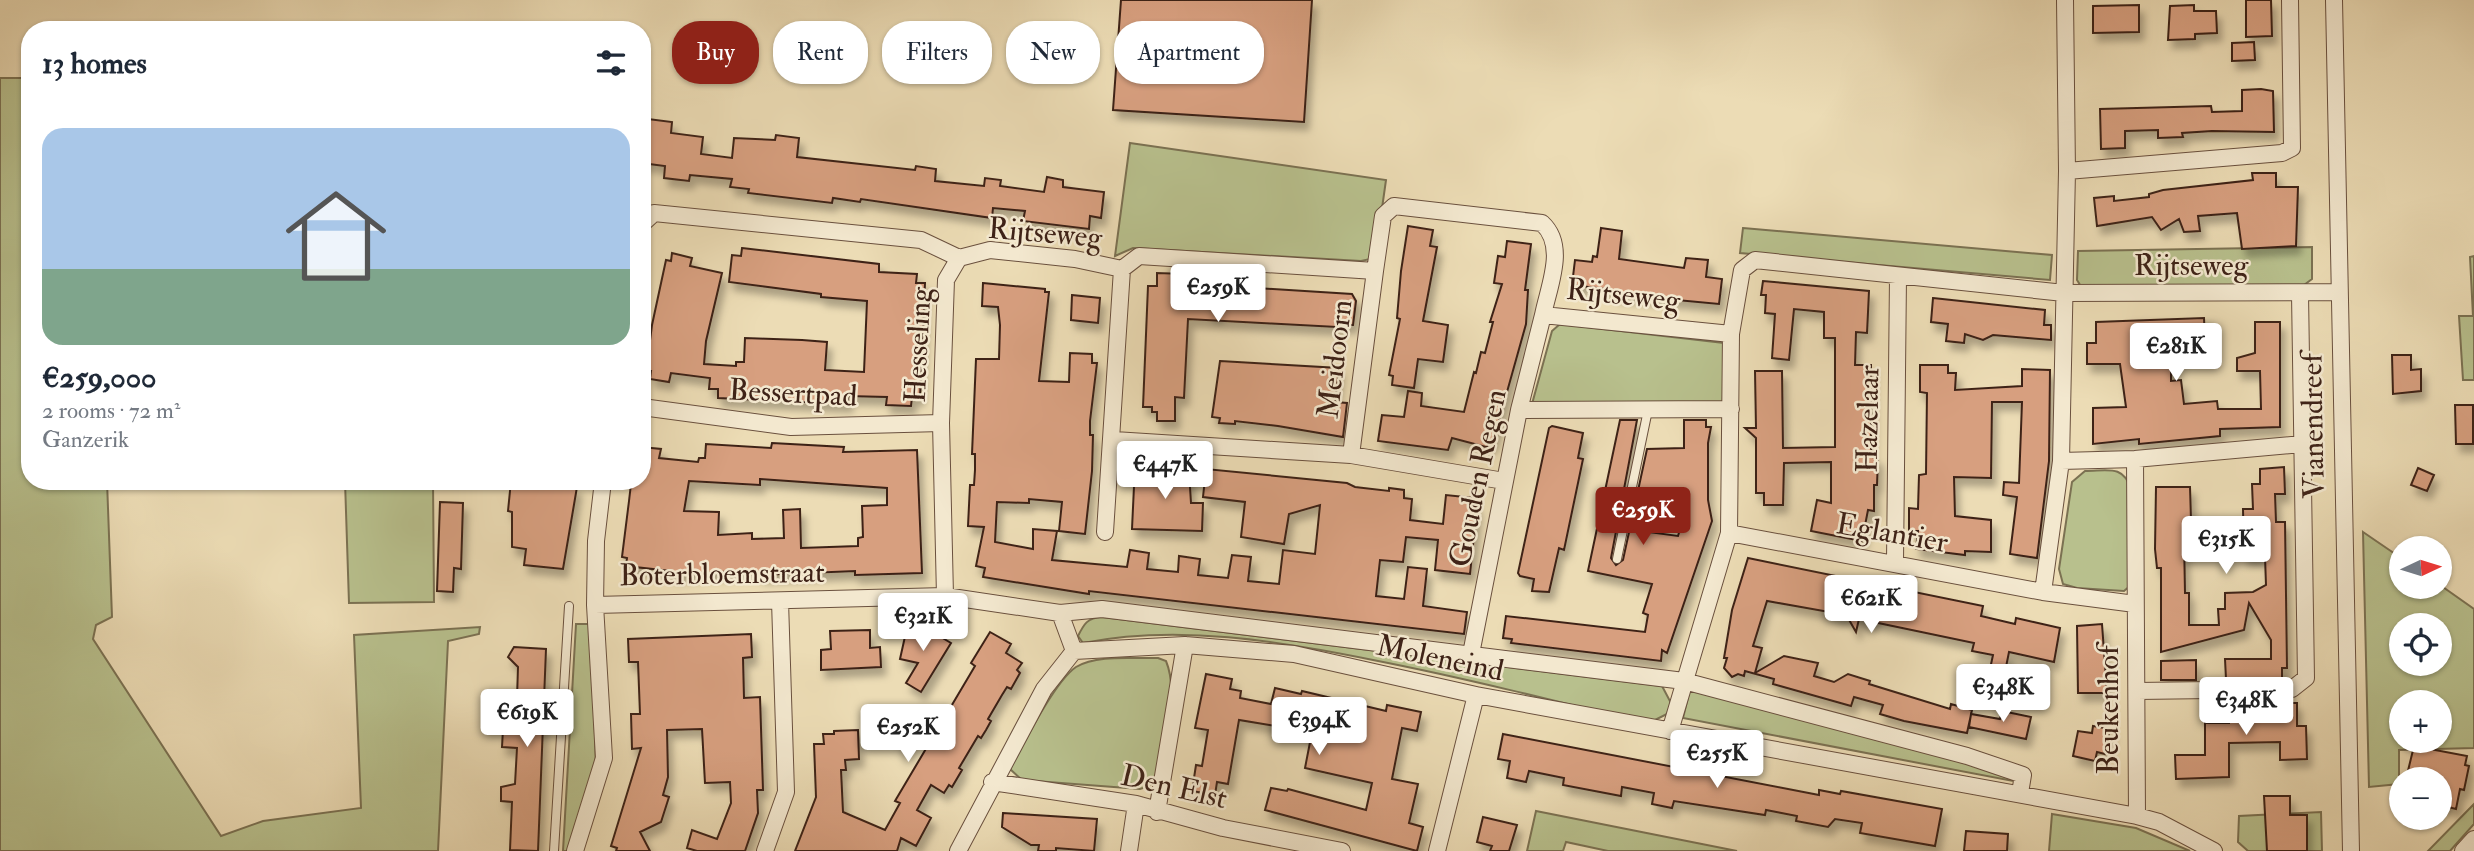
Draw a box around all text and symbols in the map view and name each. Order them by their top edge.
chip: Buy [672,21,759,84]
chip: Rent [773,21,868,84]
chip: Filters [882,21,992,84]
chip: New [1006,21,1100,84]
chip: Apartment [1114,21,1264,84]
icon: filters [592,44,630,82]
text: 13 homes [42,45,147,82]
icon: home [273,173,399,299]
street label: Rijtseweg [986,210,1105,257]
street label: Rijtseweg [2134,247,2249,284]
pin: €259K [1169,264,1267,324]
street label: Rijtseweg [1564,271,1683,320]
text: €259K [1186,272,1250,301]
street label: Hesseling [896,285,940,404]
street label: Meidoorn [1309,298,1361,420]
pin: €281K [2127,324,2225,383]
text: €281K [2146,331,2206,360]
street label: Vianendreef [2293,349,2333,499]
text: €259,000 [42,359,157,396]
street label: Hazelaar [1849,365,1887,473]
street label: Bessertpad [728,371,858,415]
street label: Gouden Regen [1441,386,1515,570]
text: 2 rooms · 72 m² [42,396,180,425]
text: Ganzerik [42,425,129,454]
pin: €447K [1116,442,1214,501]
text: €447K [1133,449,1197,478]
pin: €259K [1594,488,1692,547]
text: €259K [1611,495,1675,524]
street label: Eglantier [1833,505,1951,561]
pin: €315K [2177,516,2275,576]
text: €315K [2198,524,2254,553]
north arrow [2389,536,2452,598]
map controls [2389,536,2452,830]
street label: Boterbloemstraat [619,554,825,594]
pin: €621K [1822,576,1920,635]
text: €621K [1841,583,1902,612]
pin: €321K [874,594,972,653]
text: €321K [894,601,952,630]
button: locate [2389,613,2452,676]
street label: Moleneind [1373,626,1507,690]
street label: Beukenhof [2090,641,2127,775]
pin: €348K [1954,664,2052,724]
text: €348K [1972,672,2034,701]
pin: €348K [2197,678,2295,737]
text: €348K [2215,685,2277,714]
pin: €619K [478,690,576,749]
button: + [2389,690,2452,753]
text: €619K [497,697,557,726]
pin: €394K [1270,698,1368,757]
pin: €252K [859,704,957,764]
text: €394K [1288,705,1350,734]
text: €252K [877,712,939,741]
pin: €255K [1668,730,1766,790]
text: €255K [1686,738,1748,767]
street label: Den Elst [1117,757,1231,817]
button: − [2389,767,2452,830]

